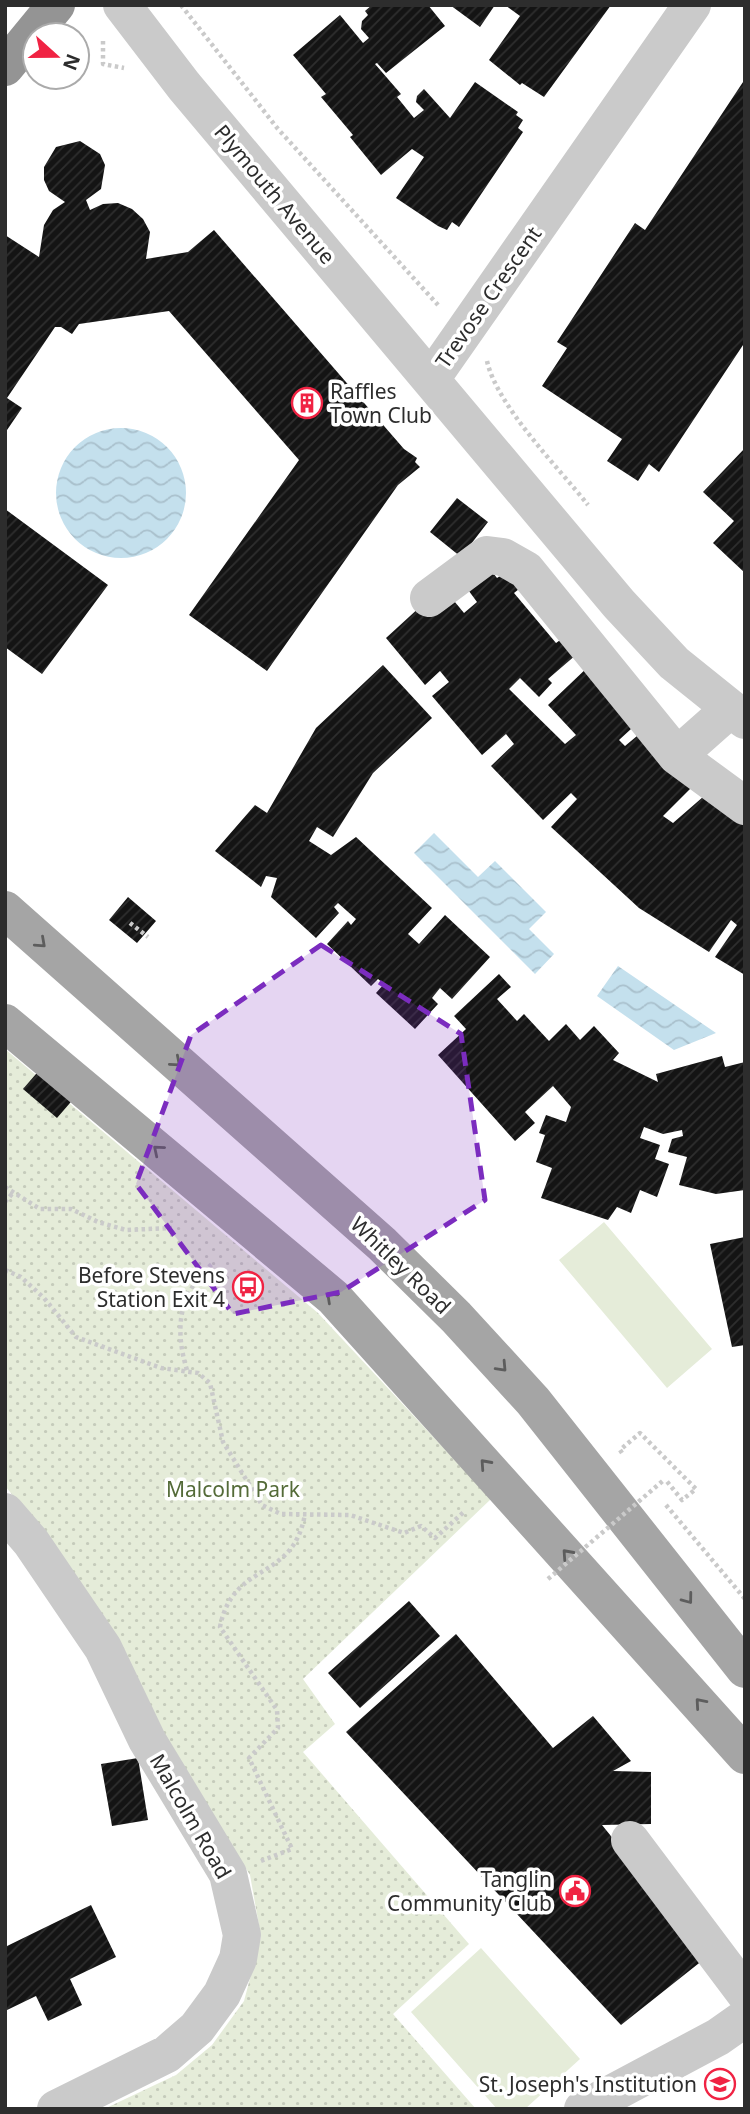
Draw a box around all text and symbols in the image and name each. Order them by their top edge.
north arrow [21,21,91,91]
text: N [57,50,87,74]
street label: Plymouth Avenue [208,118,342,270]
street label: Trevose Crescent [429,220,548,373]
place label: Raffles Town Club [330,377,432,429]
building icon: Raffles Town Club [290,386,324,420]
one-way arrow [33,935,46,947]
one-way arrow [167,1054,180,1066]
one-way arrow [153,1146,166,1158]
street label: Whitley Road [345,1210,457,1320]
place label: Before Stevens Station Exit 4 [78,1261,225,1313]
bus stop icon: Before Stevens Station Exit 4 [231,1270,265,1304]
one-way arrow [326,1293,339,1305]
one-way arrow [494,1359,506,1372]
one-way arrow [481,1459,494,1472]
park label: Malcolm Park [166,1475,301,1503]
one-way arrow [562,1549,575,1562]
one-way arrow [680,1592,693,1604]
one-way arrow [696,1699,708,1712]
street label: Malcolm Road [144,1748,238,1884]
place label: Tanglin Community Club [387,1865,552,1917]
public building icon: Tanglin Community Club [558,1874,592,1908]
school or university icon: St. Joseph's Institution [703,2067,737,2101]
place label: St. Joseph's Institution [479,2070,697,2098]

